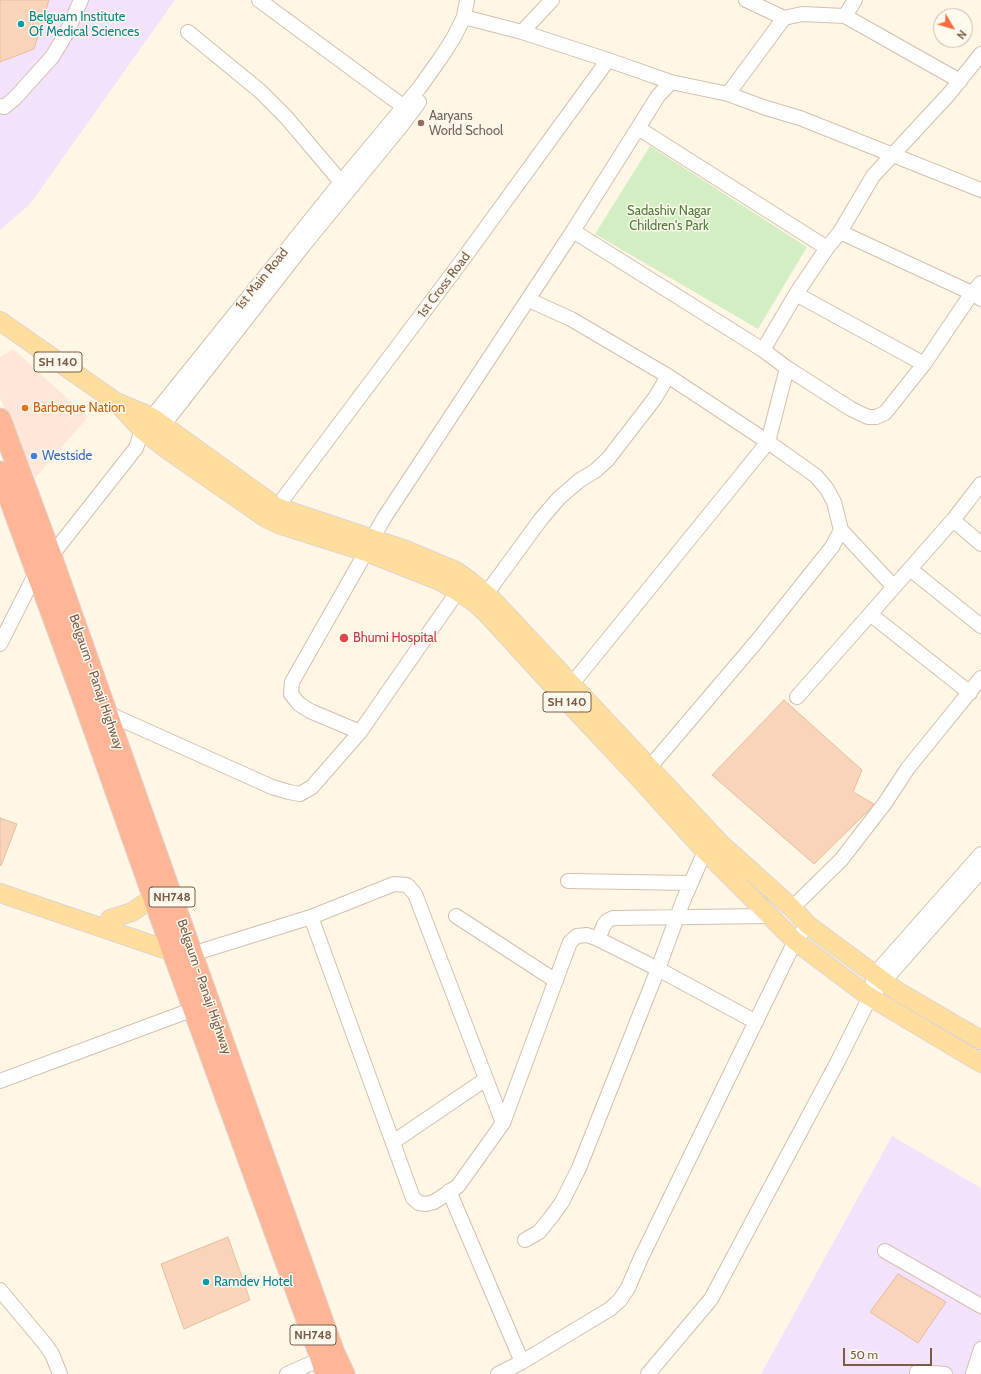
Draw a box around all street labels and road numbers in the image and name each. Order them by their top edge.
street label: 1st Main Road [232,245,292,313]
street label: 1st Cross Road [414,249,474,321]
road number: SH 140 [34,352,82,372]
street label: Belgaum - Panaji Highway [65,612,127,752]
road number: SH 140 [543,692,591,712]
road number: NH748 [149,887,195,907]
street label: Belgaum - Panaji Highway [173,917,235,1057]
road number: NH748 [290,1325,336,1345]

